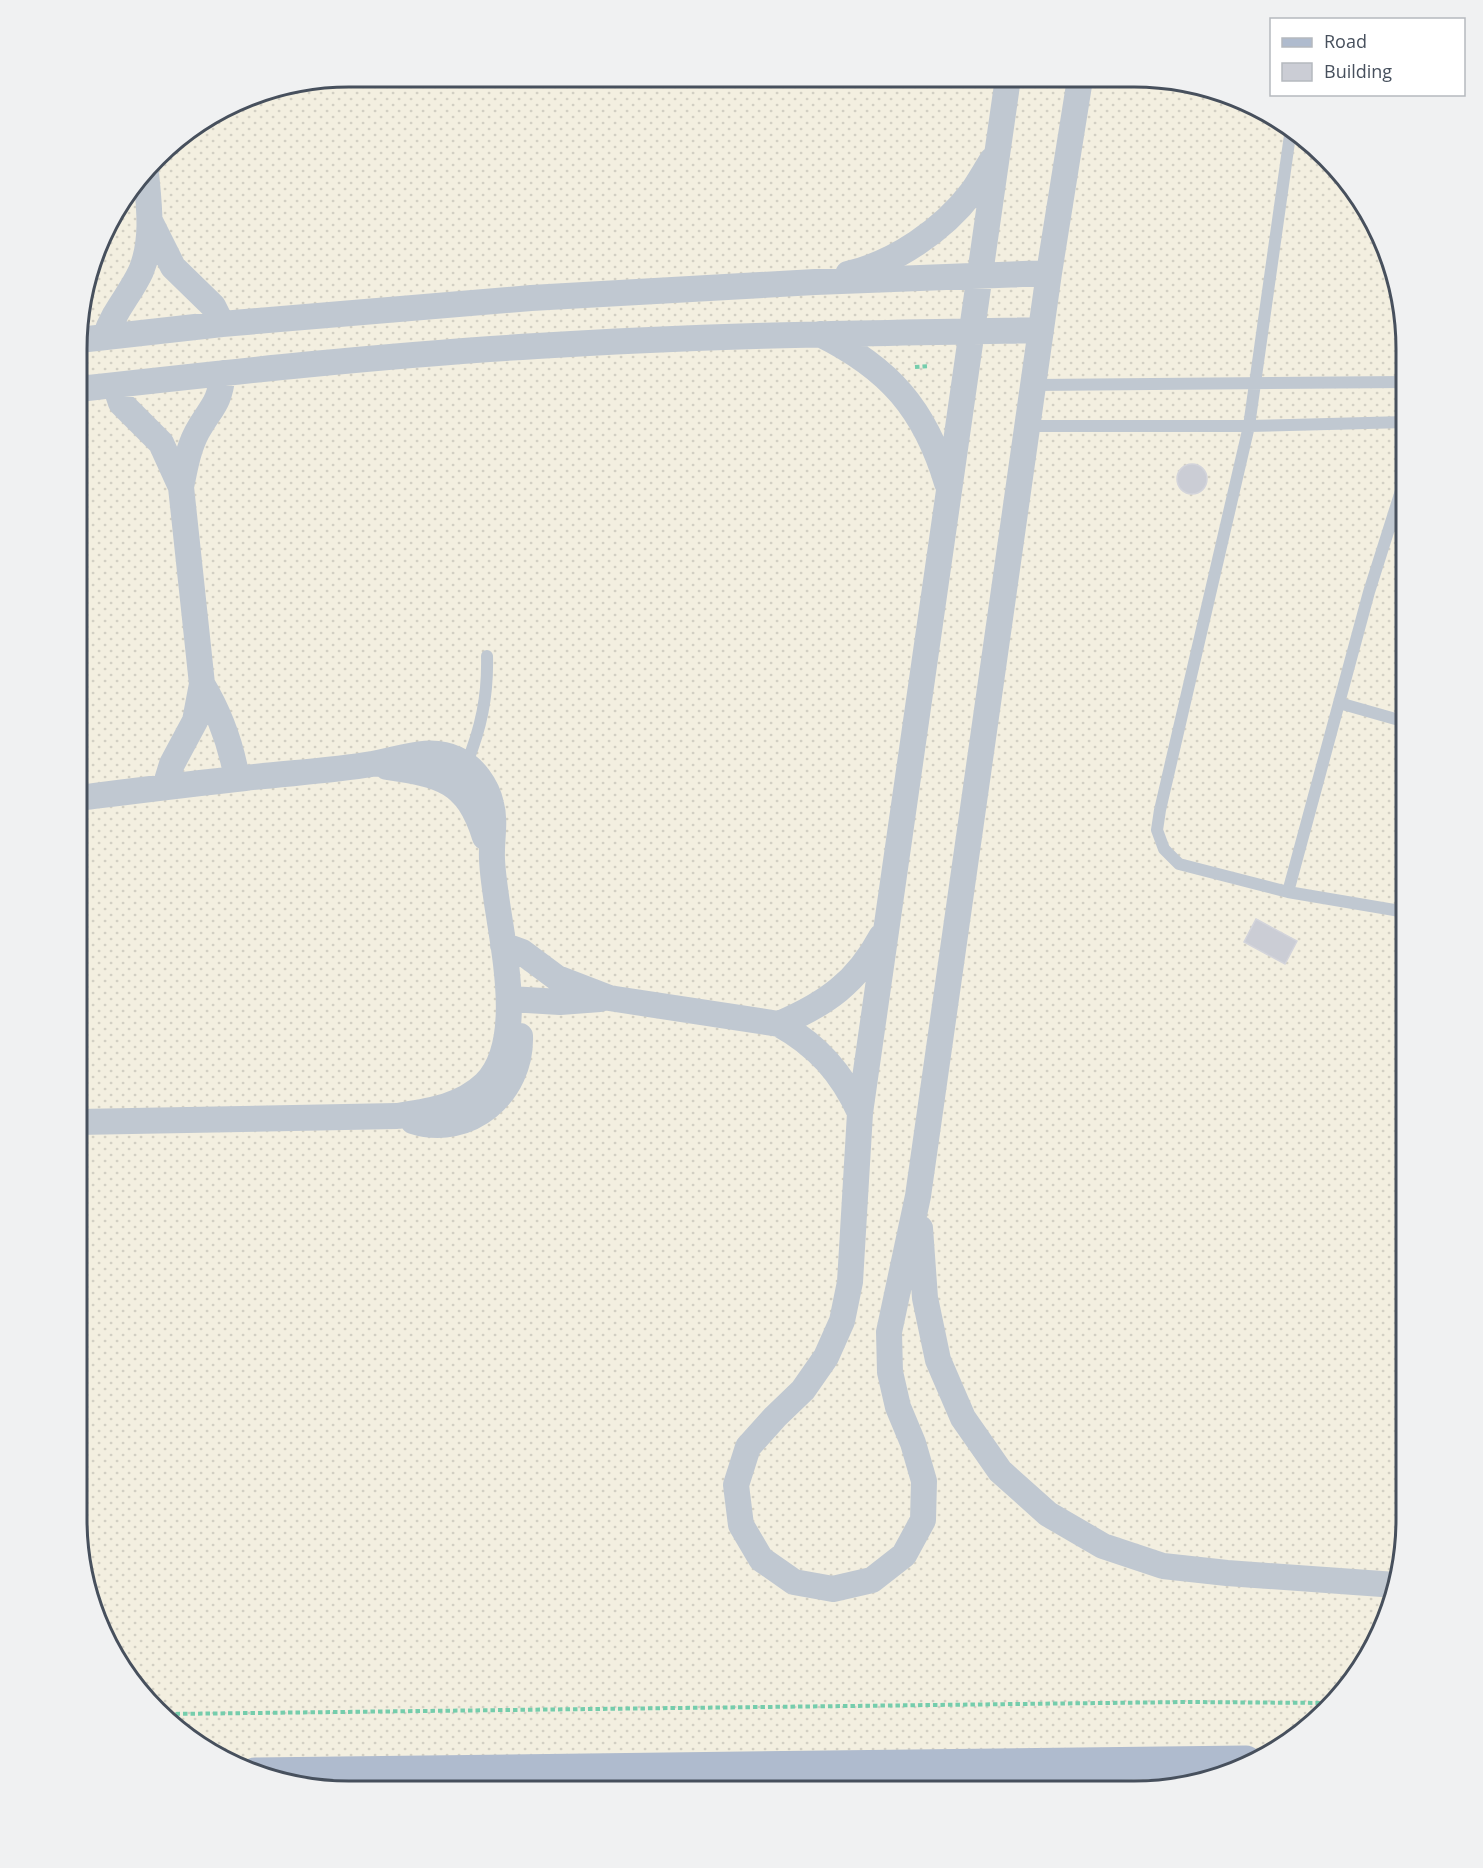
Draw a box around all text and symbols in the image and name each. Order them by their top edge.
legend [1270,18,1465,96]
text: Road [1324,29,1367,53]
text: Building [1324,59,1392,83]

